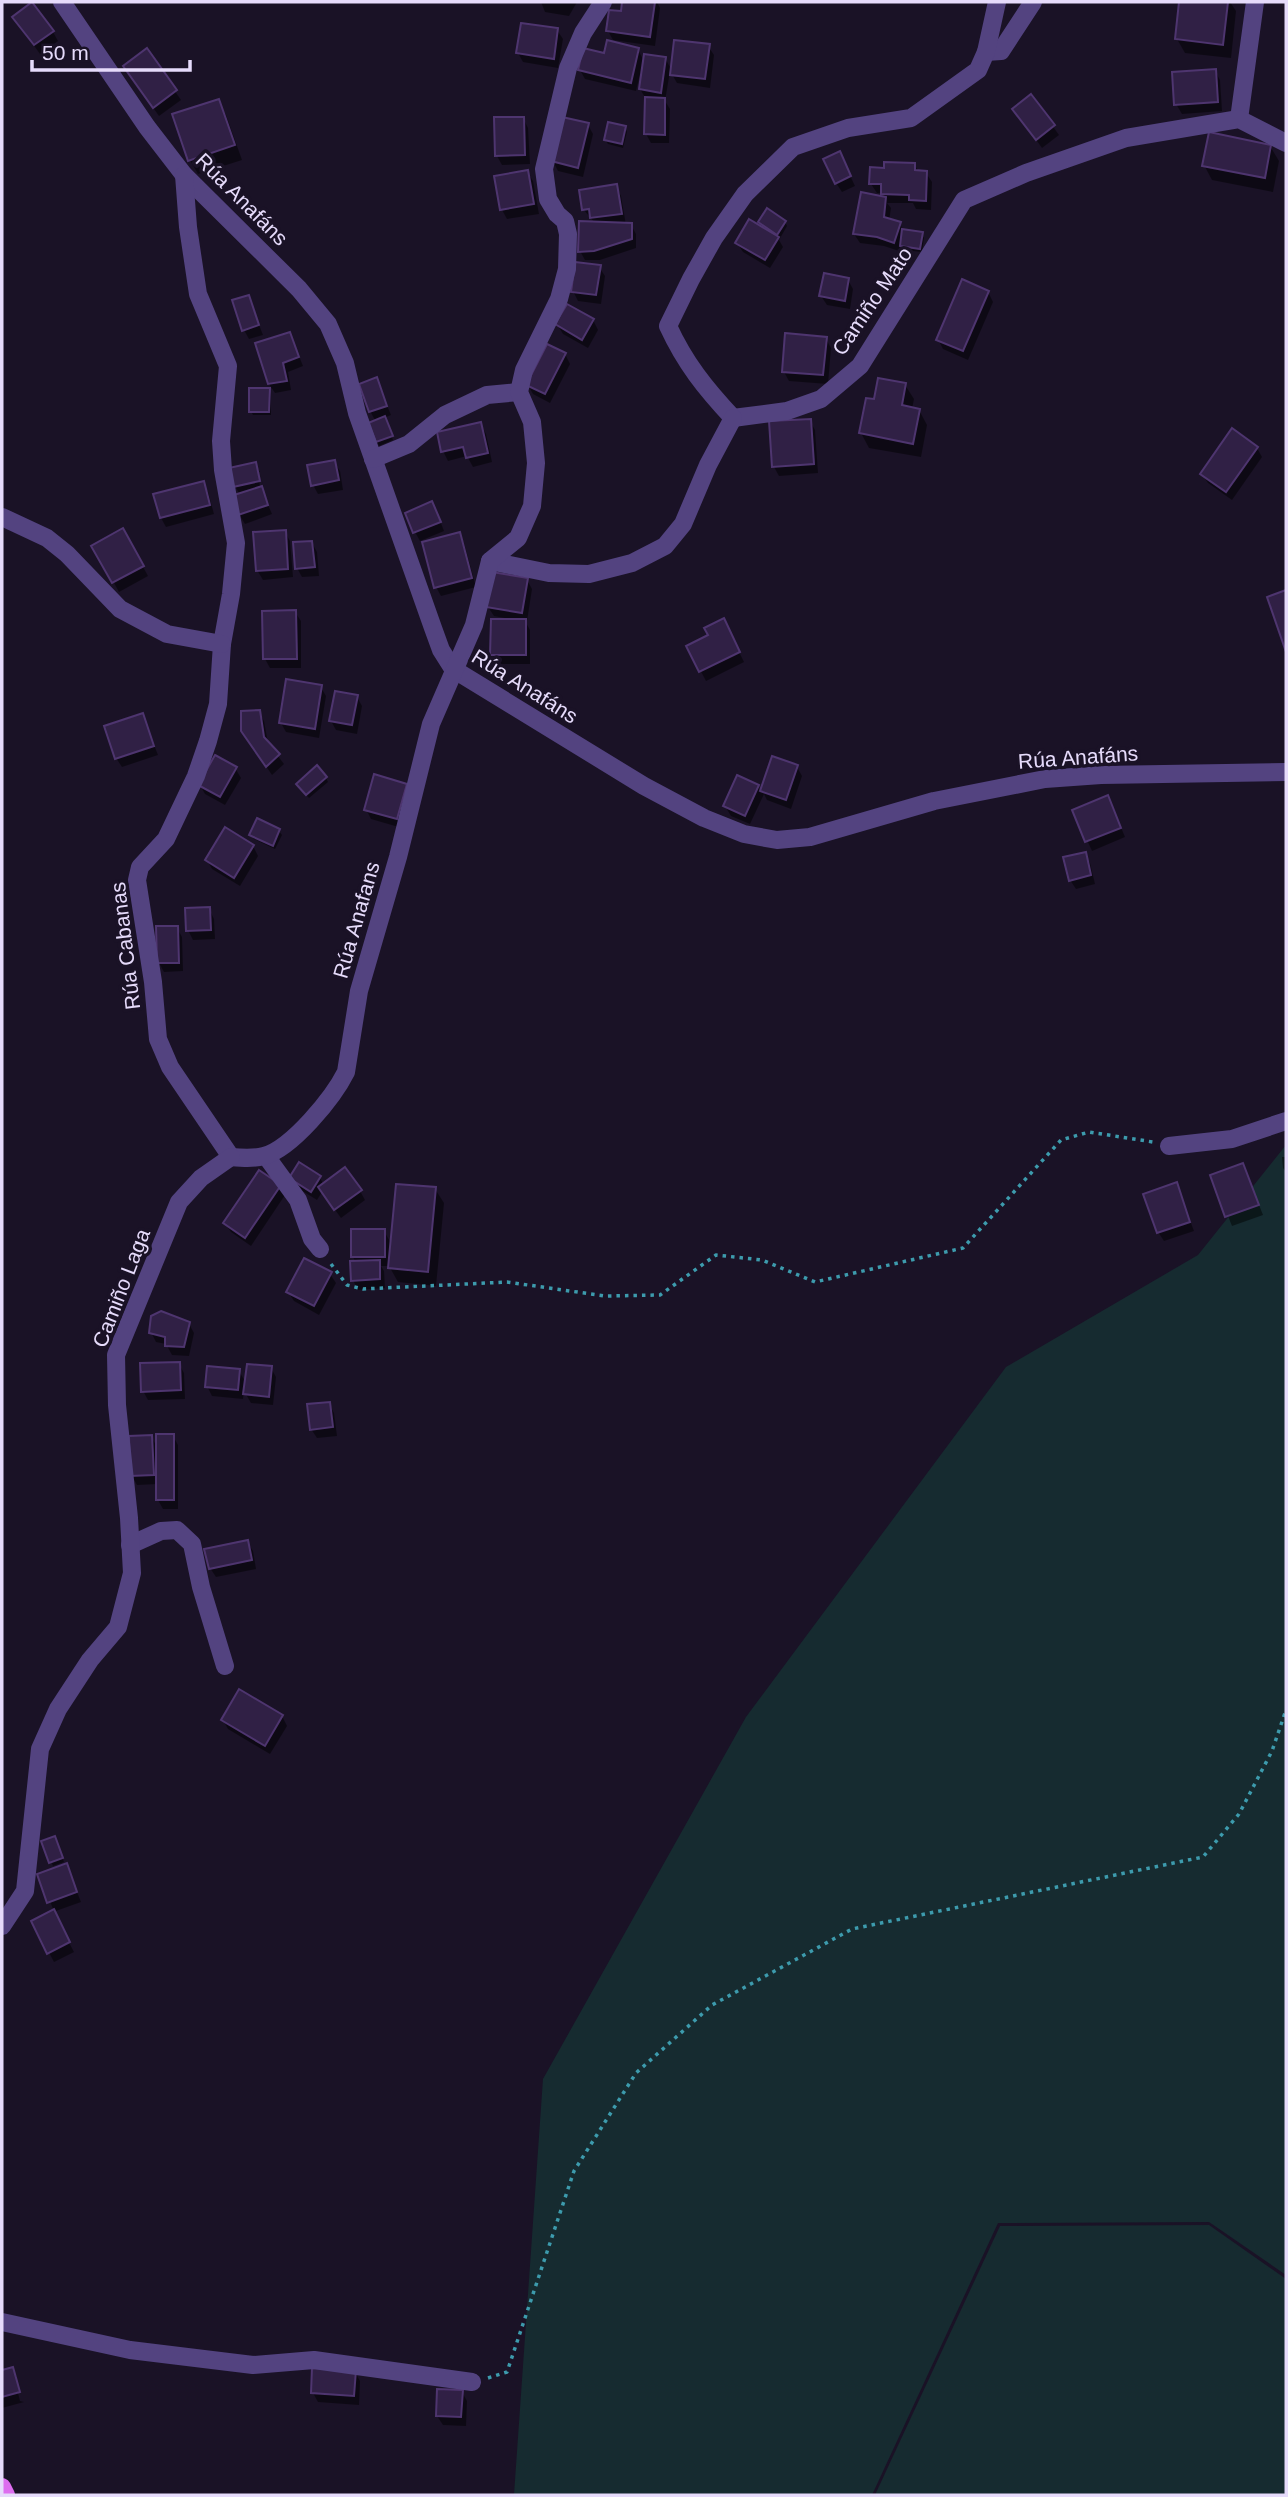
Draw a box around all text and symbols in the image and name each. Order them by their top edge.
scale bar [32,28,189,72]
text: 50 m [42,41,89,64]
street label: Rúa Anafáns [191,148,293,250]
street label: Camiño Mato [828,243,916,359]
street label: Rúa Anafáns [468,644,582,728]
street label: Rúa Anafáns [1017,741,1139,773]
street label: Rúa Anafans [328,859,384,981]
street label: Rúa Cabanas [106,881,144,1011]
street label: Camiño Laga [88,1225,154,1350]

